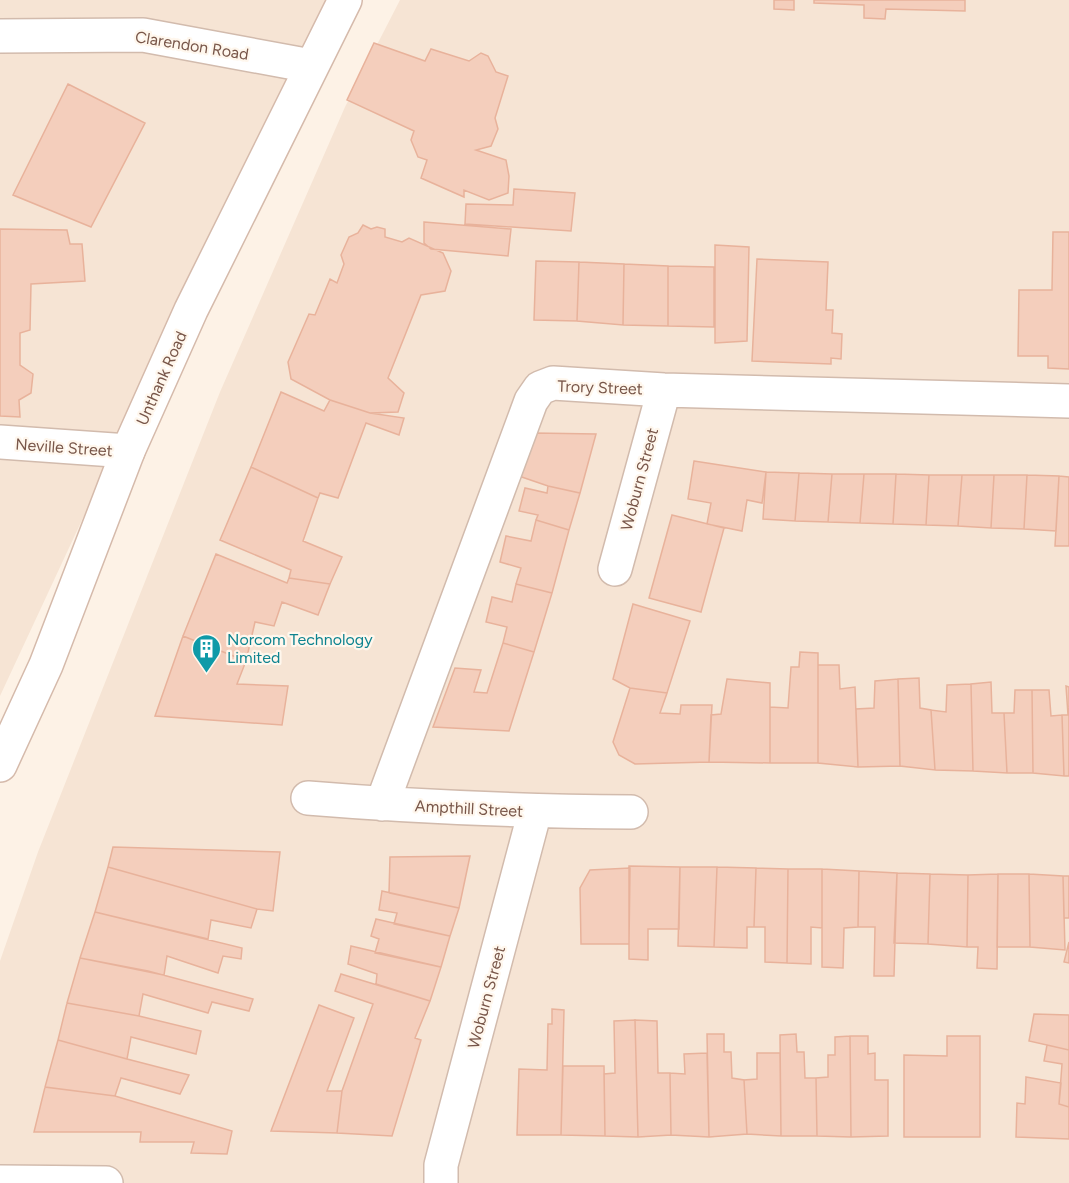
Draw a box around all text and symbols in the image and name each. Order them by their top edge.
street label: Clarendon Road [134,27,250,64]
street label: Unthank Road [132,328,191,428]
street label: Trory Street [557,377,643,398]
street label: Woburn Street [617,426,662,532]
street label: Neville Street [15,435,113,460]
place label: Norcom Technology Limited [227,630,373,667]
building icon: Norcom Technology Limited [190,632,222,674]
street label: Ampthill Street [414,796,524,821]
street label: Woburn Street [464,944,509,1050]

